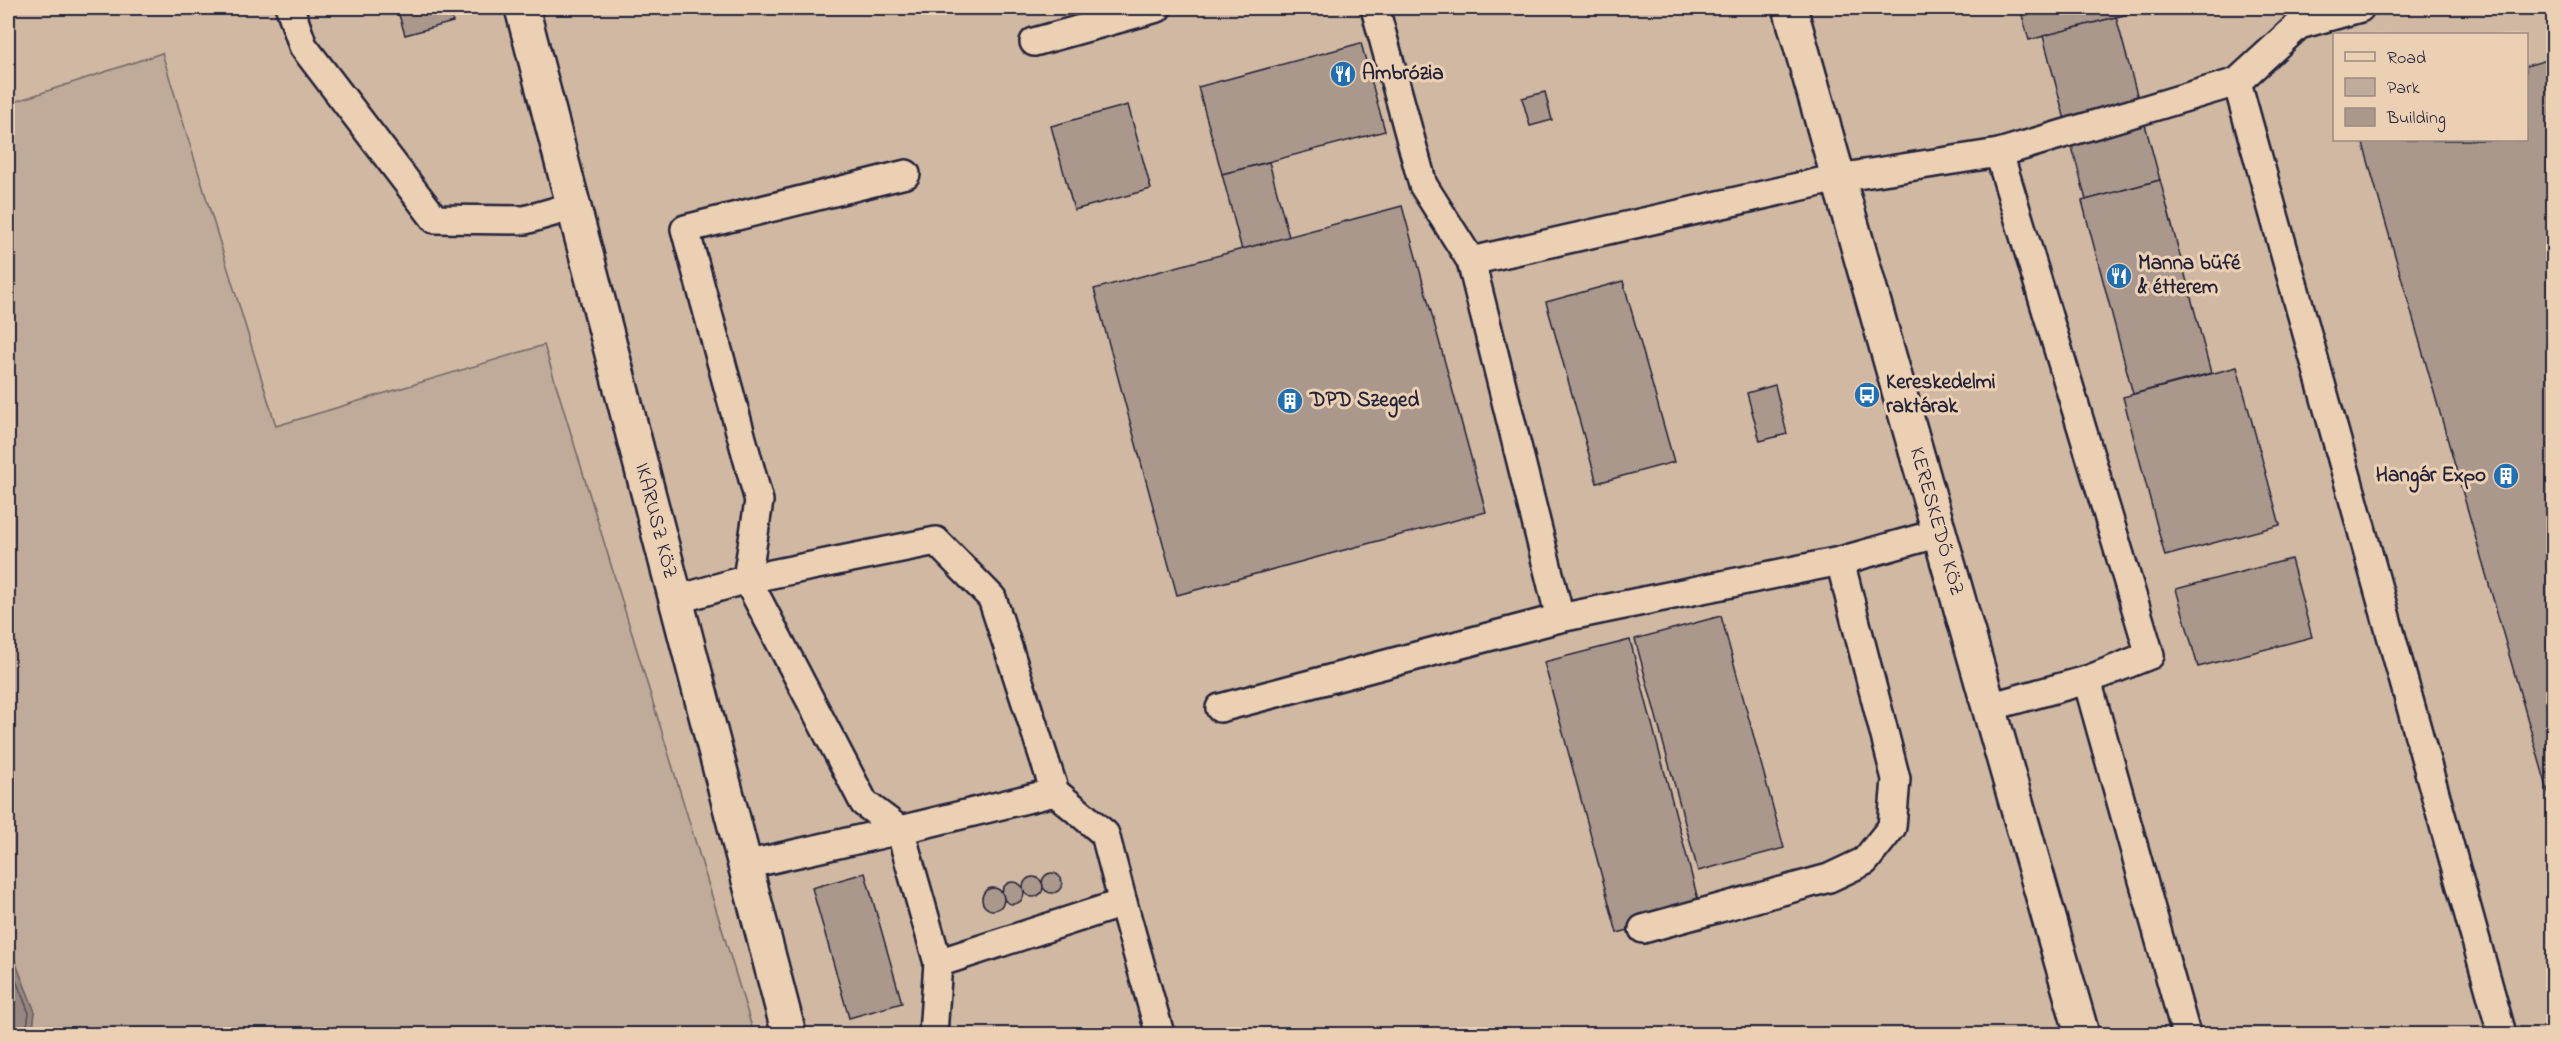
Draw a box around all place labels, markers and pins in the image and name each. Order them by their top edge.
restaurant icon: Ambrózia [1328,59,1358,89]
place label: Ambrózia [1362,59,1444,89]
place label: Manna büfé & étterem [2137,249,2241,303]
restaurant icon: Manna büfé & étterem [2104,261,2134,291]
place label: Kereskedelmi raktárak [1886,368,1996,422]
bus stop icon: Kereskedelmi raktárak [1852,380,1882,410]
building icon: DPD Szeged [1275,386,1305,416]
place label: DPD Szeged [1309,386,1420,418]
place label: Hangár Expo [2376,461,2486,493]
building icon: Hangár Expo [2491,461,2521,491]

